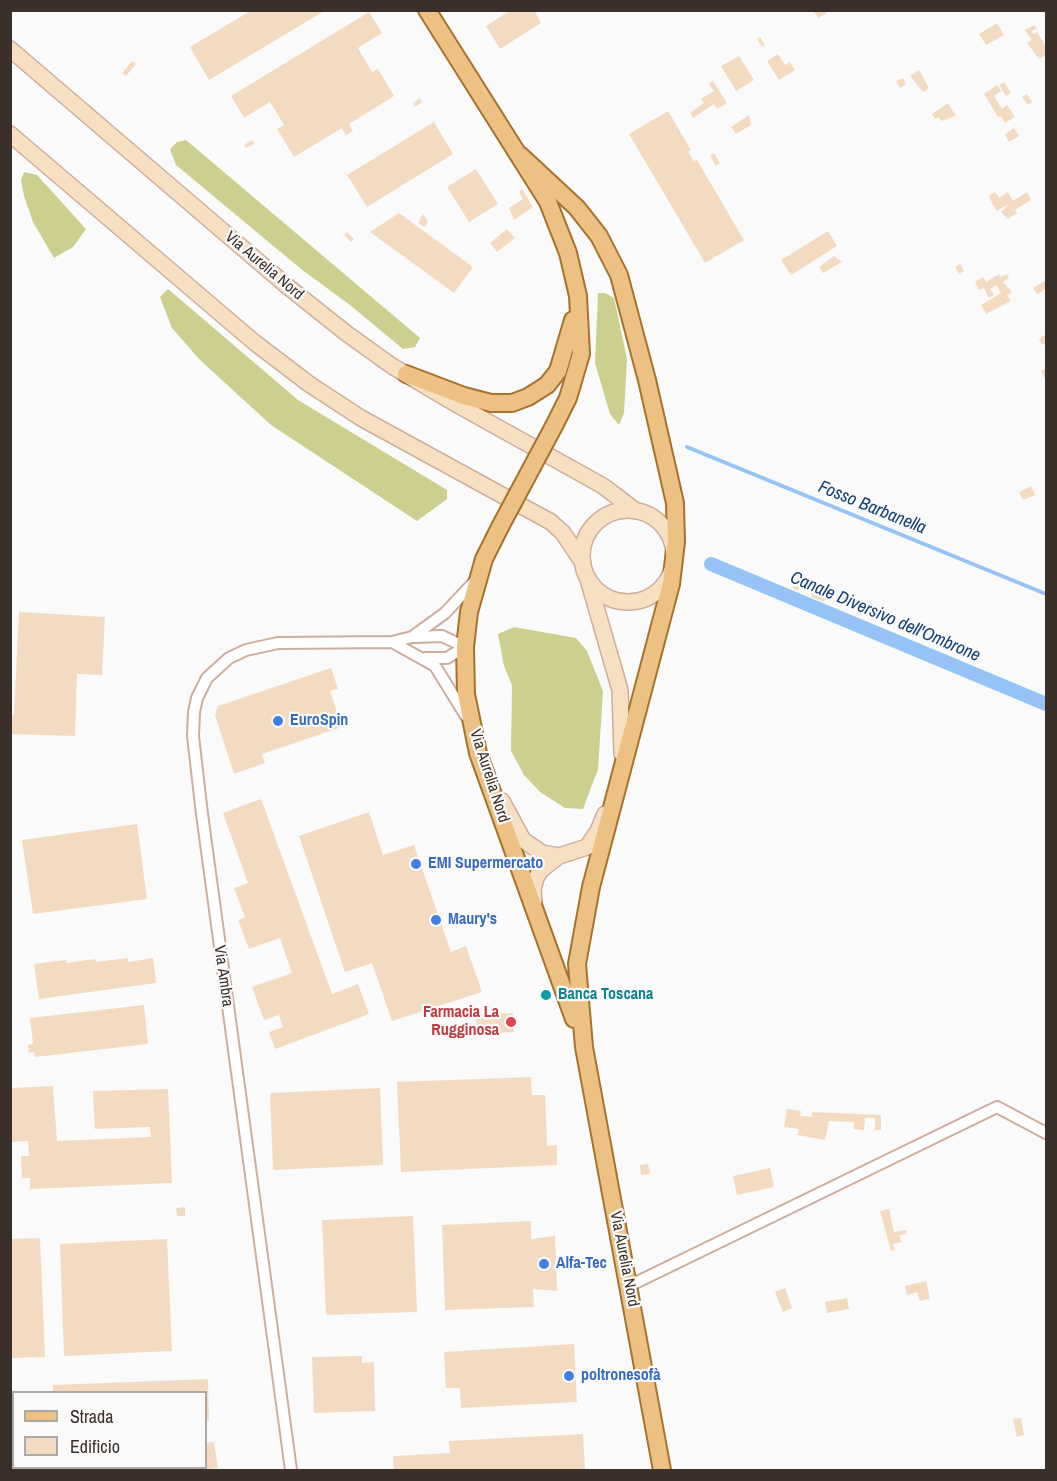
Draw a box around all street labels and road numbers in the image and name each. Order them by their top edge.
street label: Via Aurelia Nord [221,228,307,304]
street label: Via Aurelia Nord [465,727,513,825]
street label: Via Ambra [209,944,237,1008]
street label: Via Aurelia Nord [605,1210,643,1308]

